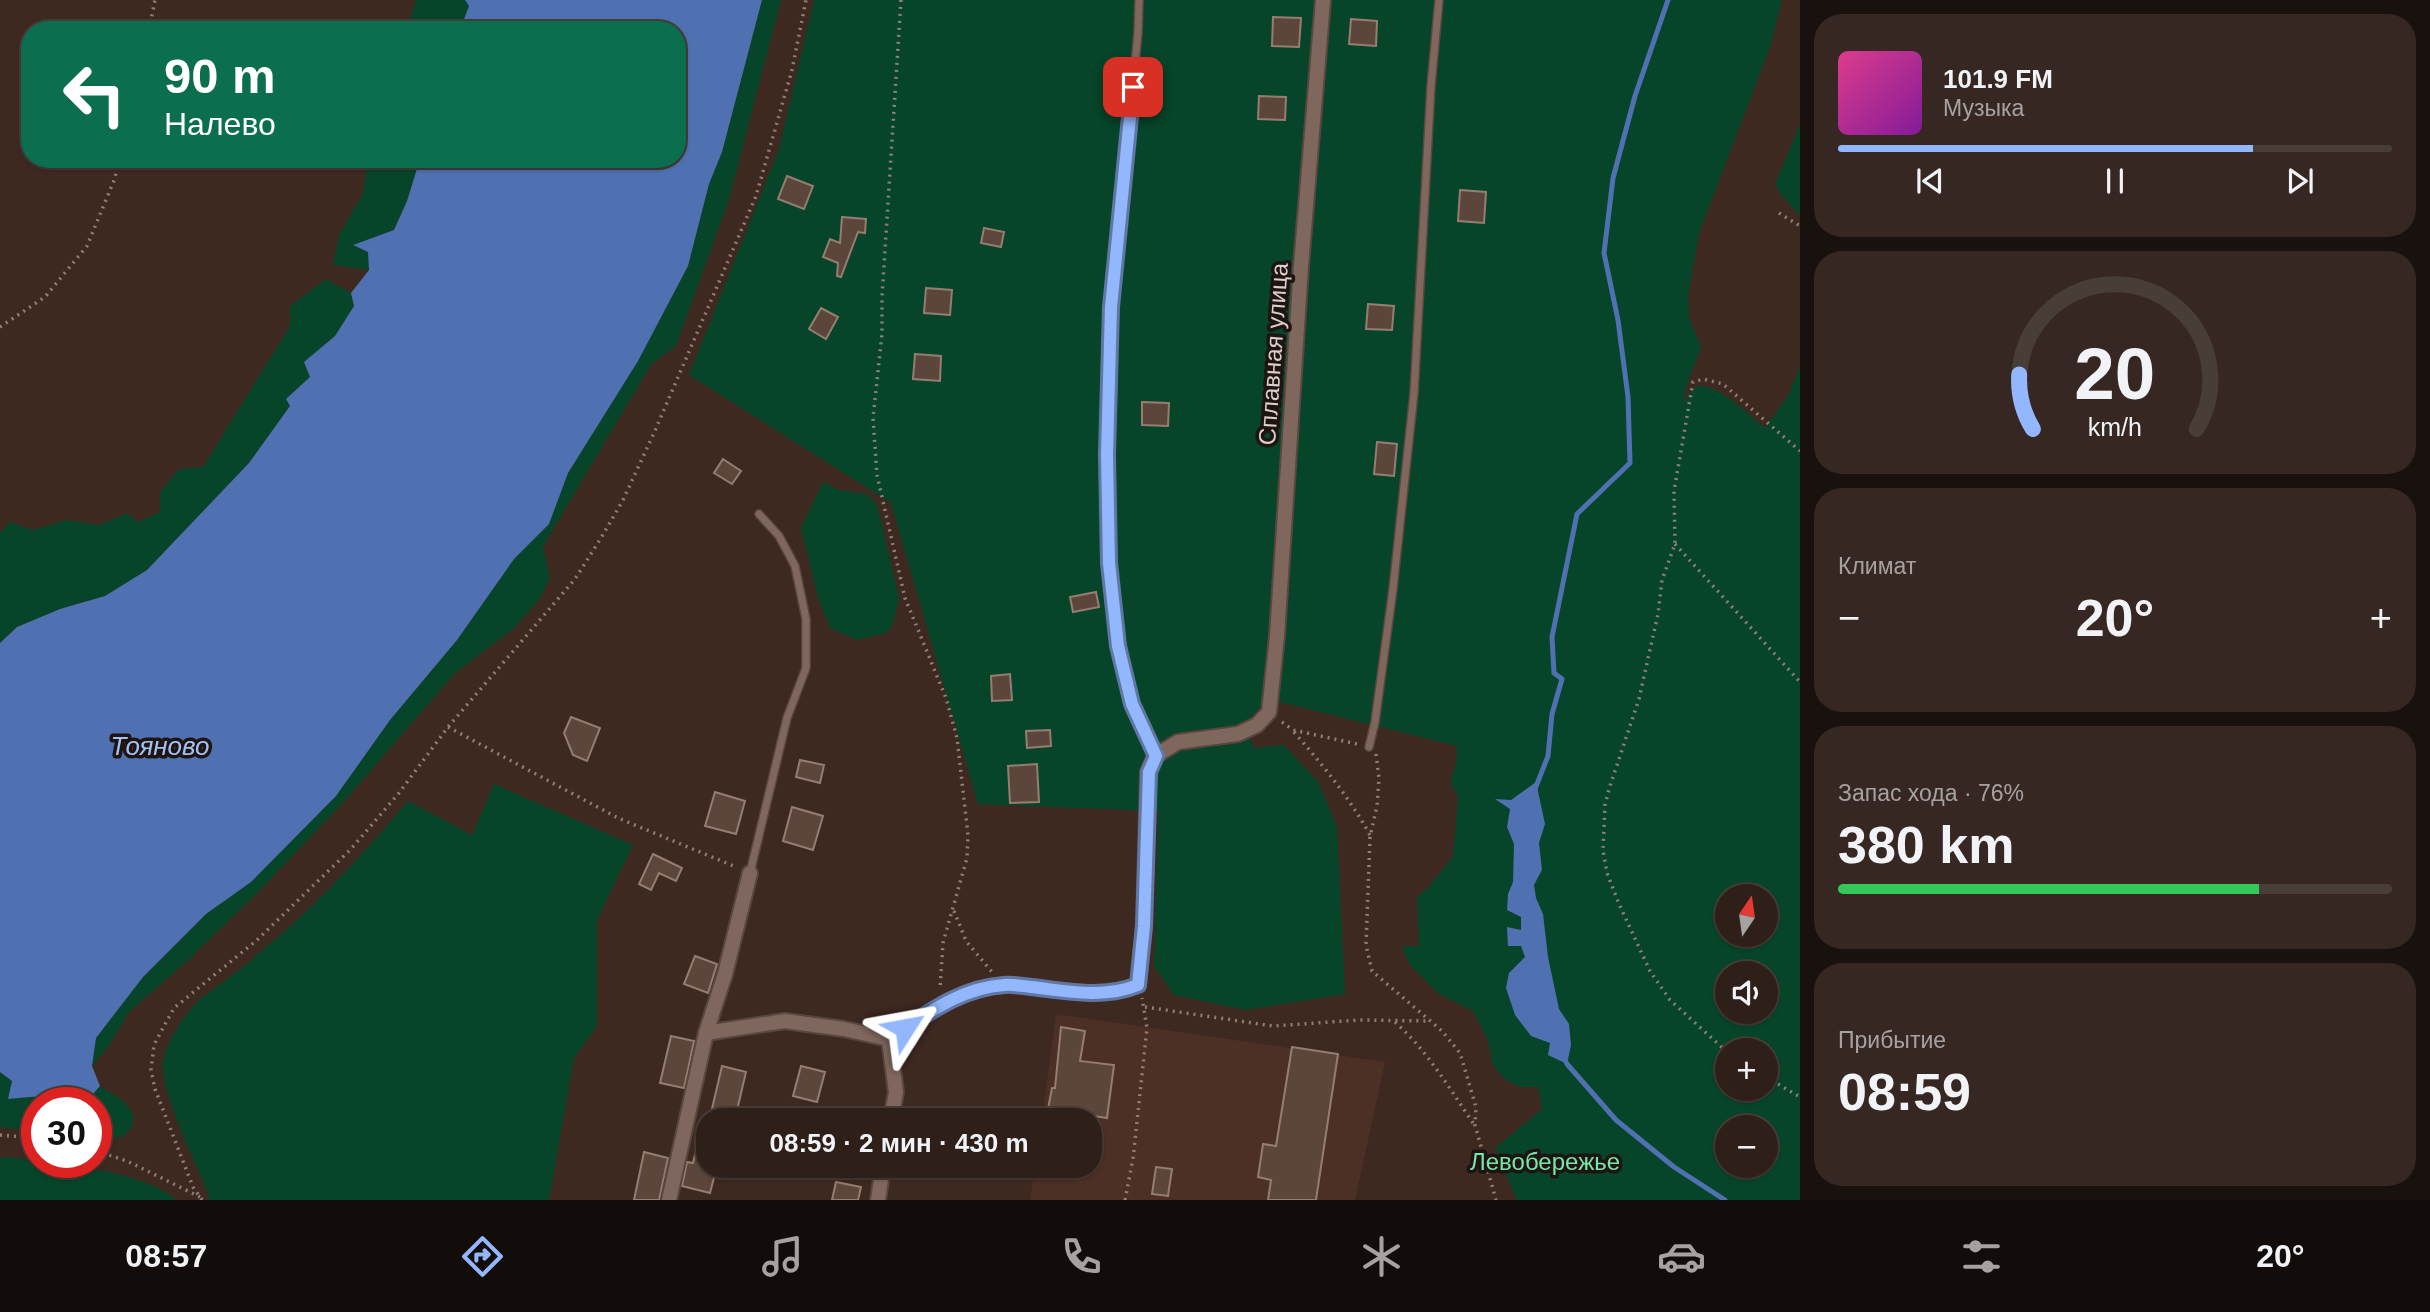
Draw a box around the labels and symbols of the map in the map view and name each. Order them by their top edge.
pin [1103,57,1163,117]
street label: Сплавная улица [1253,261,1293,446]
water label: Тояново [110,731,210,761]
north arrow [1715,884,1778,947]
position arrow [868,991,942,1065]
speed limit sign: 30 [21,1087,112,1178]
park label: Левобережье [1470,1148,1620,1175]

